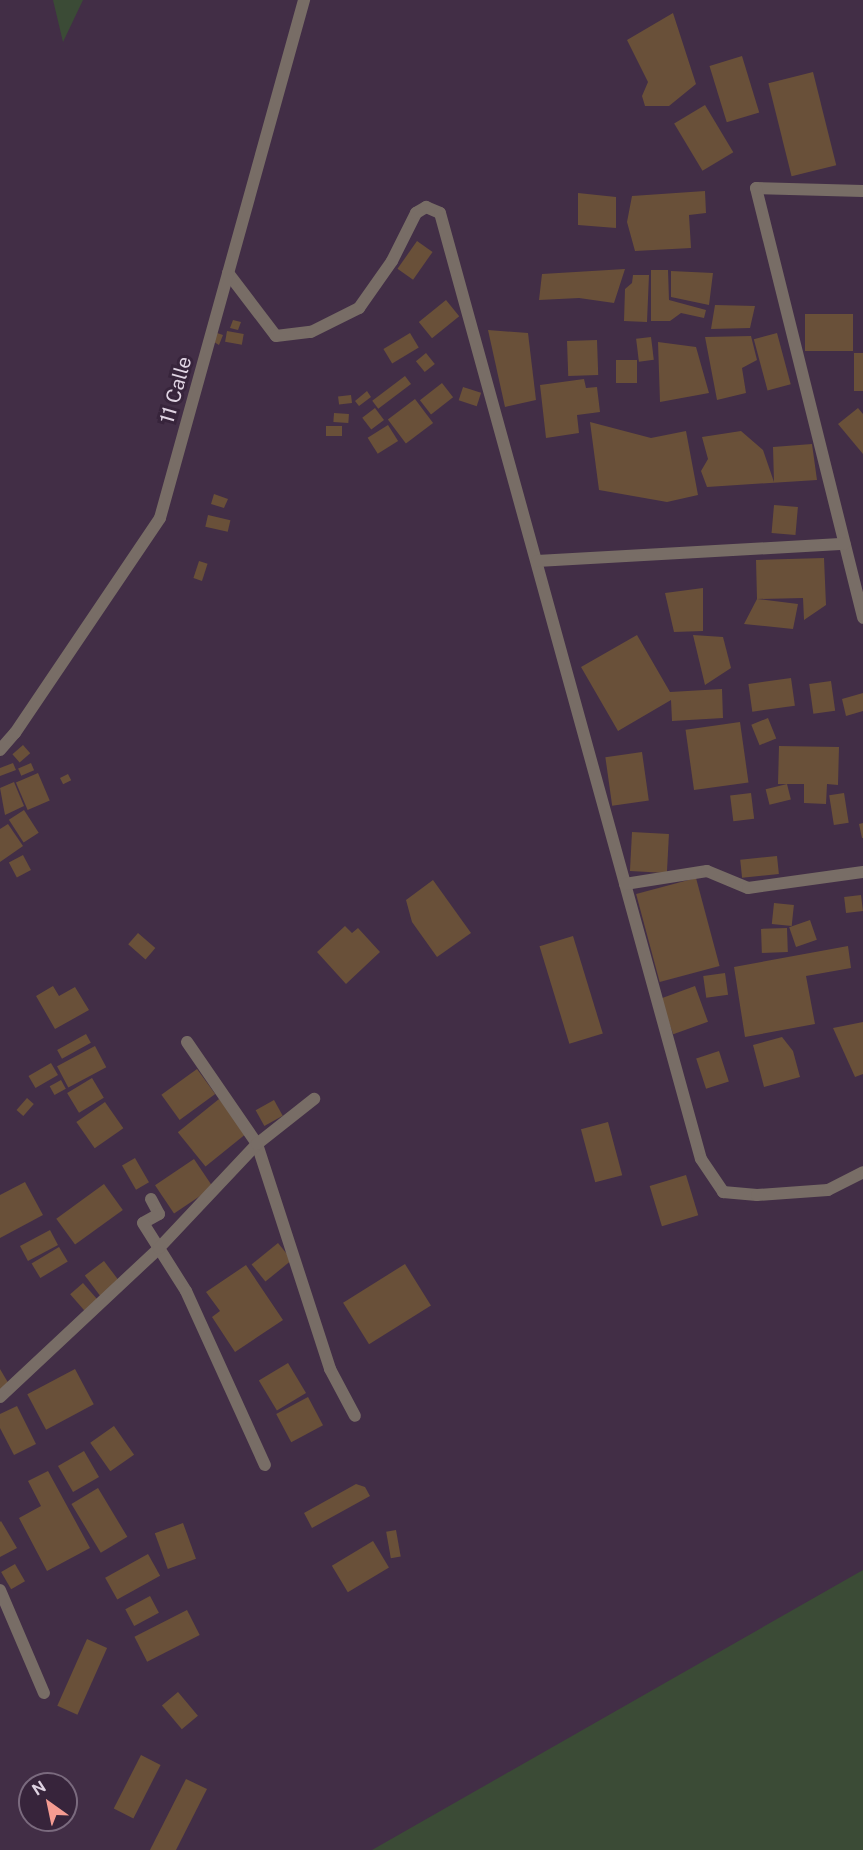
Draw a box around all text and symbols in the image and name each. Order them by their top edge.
street label: 11 Calle [155,354,197,426]
north arrow [18,1772,78,1832]
text: N [29,1777,49,1800]

